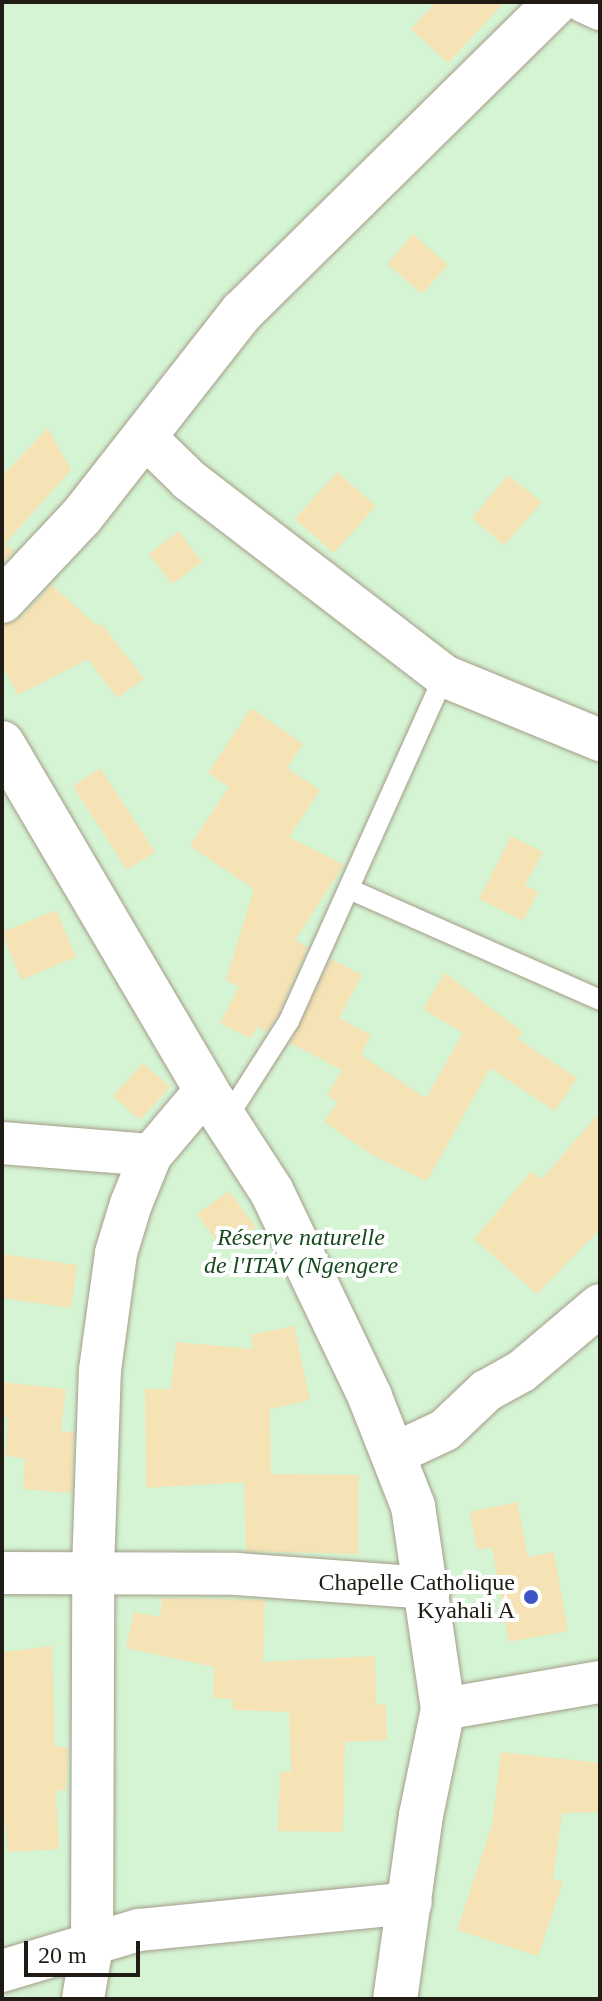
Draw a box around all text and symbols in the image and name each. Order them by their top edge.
park label: Réserve naturelle de l'ITAV (Ngengere [204,1224,398,1280]
place label: Chapelle Catholique Kyahali A [318,1569,515,1625]
marker: Chapelle Catholique Kyahali A [522,1588,540,1606]
scale bar [28,1925,144,1975]
text: 20 m [38,1942,87,1968]

